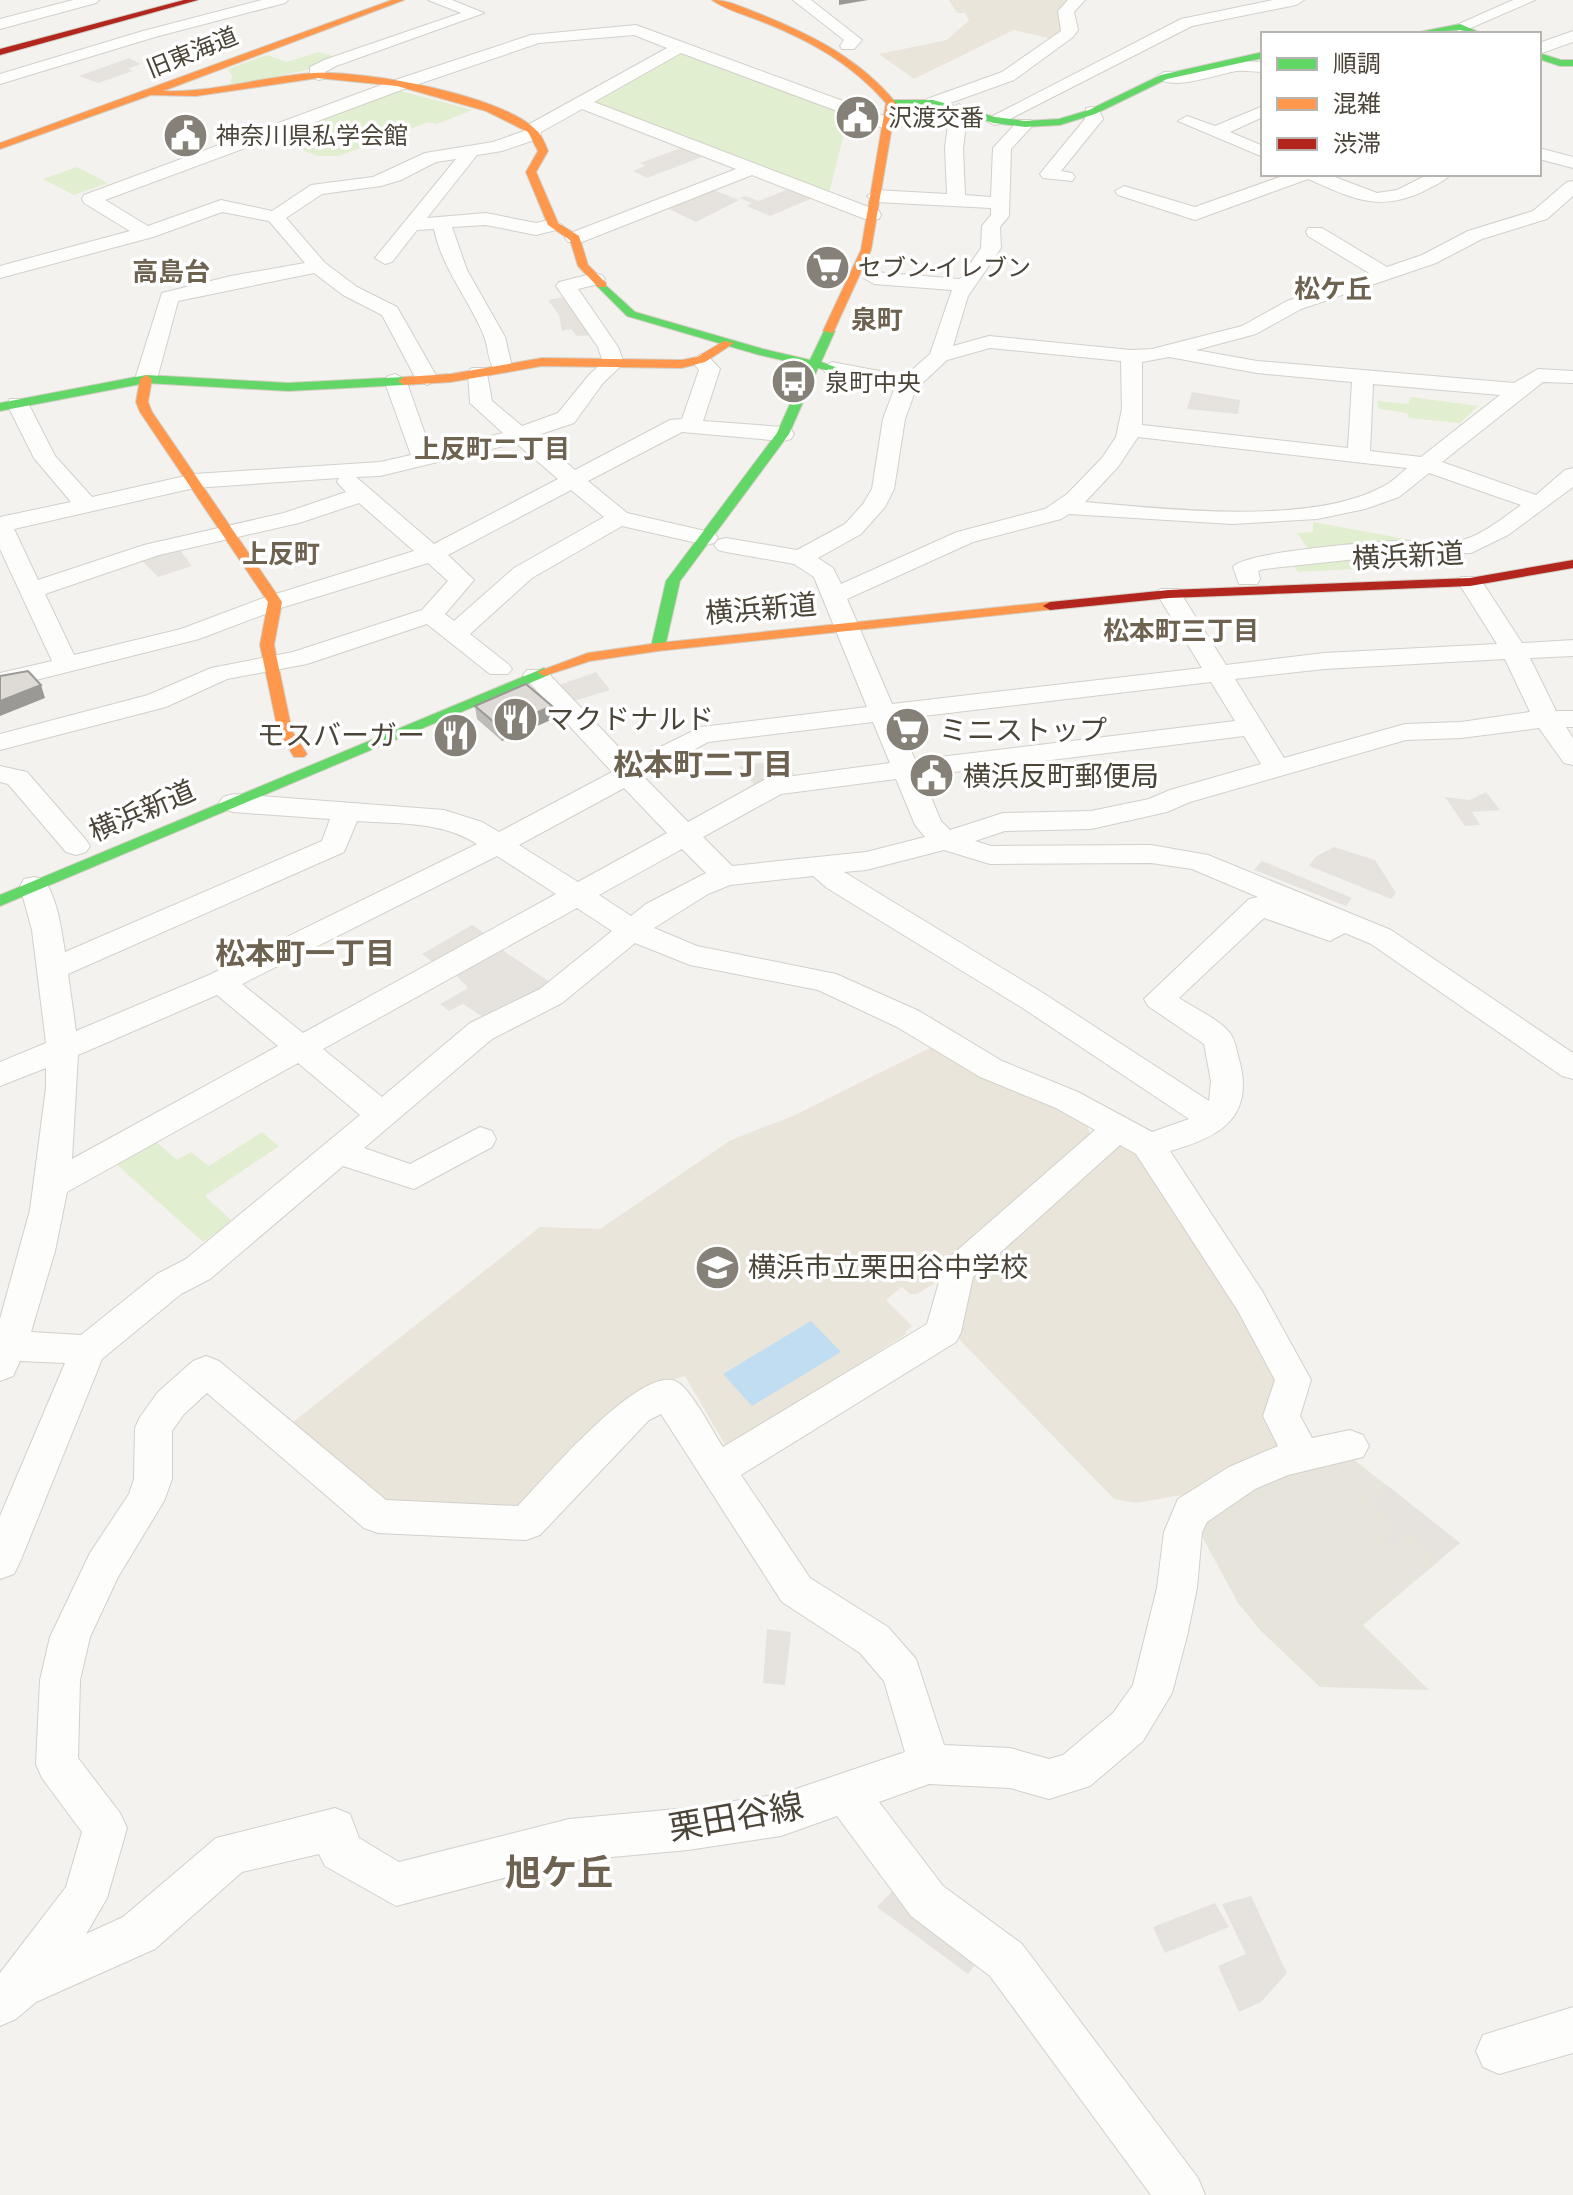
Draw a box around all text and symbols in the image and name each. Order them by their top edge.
street label: 旧東海道 [141,18,243,86]
legend [1261,32,1541,176]
text: 順調 [1333,46,1381,81]
text: 混雑 [1333,86,1381,121]
public building icon: 沢渡交番 [833,93,881,141]
place label: 沢渡交番 [888,100,984,135]
public building icon: 神奈川県私学会館 [161,111,209,159]
place label: 神奈川県私学会館 [216,118,408,153]
text: 渋滞 [1333,126,1381,161]
supermarket icon: セブン-イレブン [803,243,851,291]
place label: セブン-イレブン [858,250,1031,285]
district label: 高島台 [132,253,210,291]
district label: 松ケ丘 [1294,270,1372,308]
district label: 泉町 [851,301,903,339]
bus stop icon: 泉町中央 [770,358,818,406]
place label: 泉町中央 [825,365,921,400]
district label: 上反町二丁目 [414,430,570,468]
street label: 横浜新道 [1351,533,1465,579]
district label: 上反町 [242,535,320,573]
street label: 横浜新道 [703,584,819,634]
district label: 松本町三丁目 [1103,612,1259,650]
restaurant icon: マクドナルド [491,695,539,743]
place label: マクドナルド [546,699,714,740]
supermarket icon: ミニストップ [884,706,932,754]
place label: ミニストップ [939,710,1107,751]
restaurant icon: モスバーガー [432,711,480,759]
place label: モスバーガー [257,715,425,756]
district label: 松本町二丁目 [613,743,793,786]
public building icon: 横浜反町郵便局 [908,752,956,800]
place label: 横浜反町郵便局 [963,756,1159,797]
street label: 横浜新道 [82,770,202,852]
district label: 松本町一丁目 [215,932,395,975]
school or university icon: 横浜市立栗田谷中学校 [693,1243,741,1291]
place label: 横浜市立栗田谷中学校 [748,1247,1028,1288]
street label: 栗田谷線 [665,1781,807,1853]
district label: 旭ケ丘 [505,1846,613,1898]

